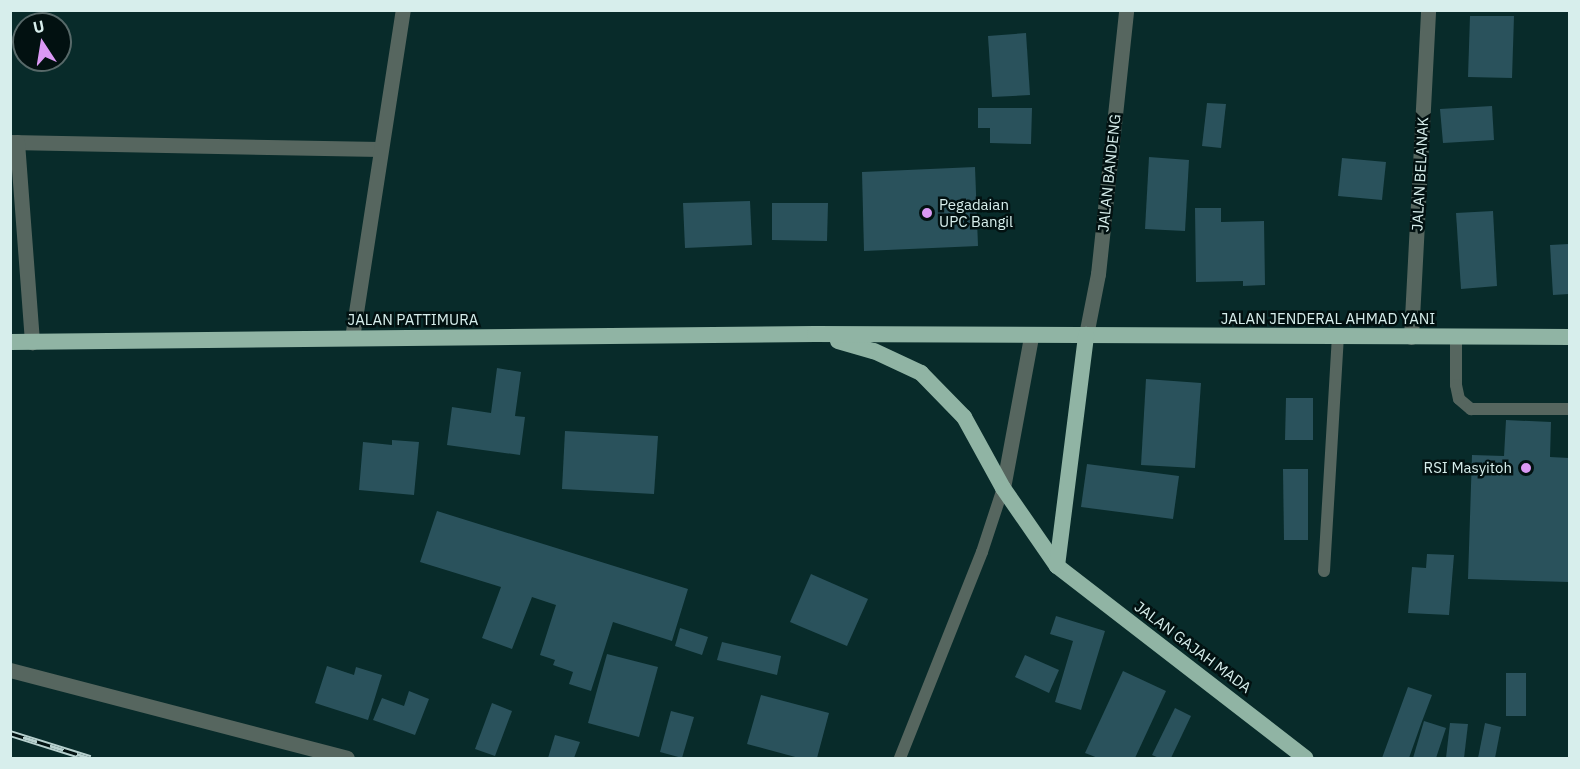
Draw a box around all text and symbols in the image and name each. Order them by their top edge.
north arrow [12,12,72,72]
text: U [31,15,46,37]
street label: JALAN BANDENG [1094,113,1124,233]
street label: JALAN BELANAK [1408,116,1432,232]
place label: Pegadaian UPC Bangil [939,195,1013,230]
marker: Pegadaian UPC Bangil [920,206,934,220]
street label: JALAN JENDERAL AHMAD YANI [1221,310,1435,328]
street label: JALAN PATTIMURA [348,311,478,329]
place label: RSI Masyitoh [1424,459,1512,477]
marker: RSI Masyitoh [1517,459,1535,477]
street label: JALAN GAJAH MADA [1131,597,1255,697]

